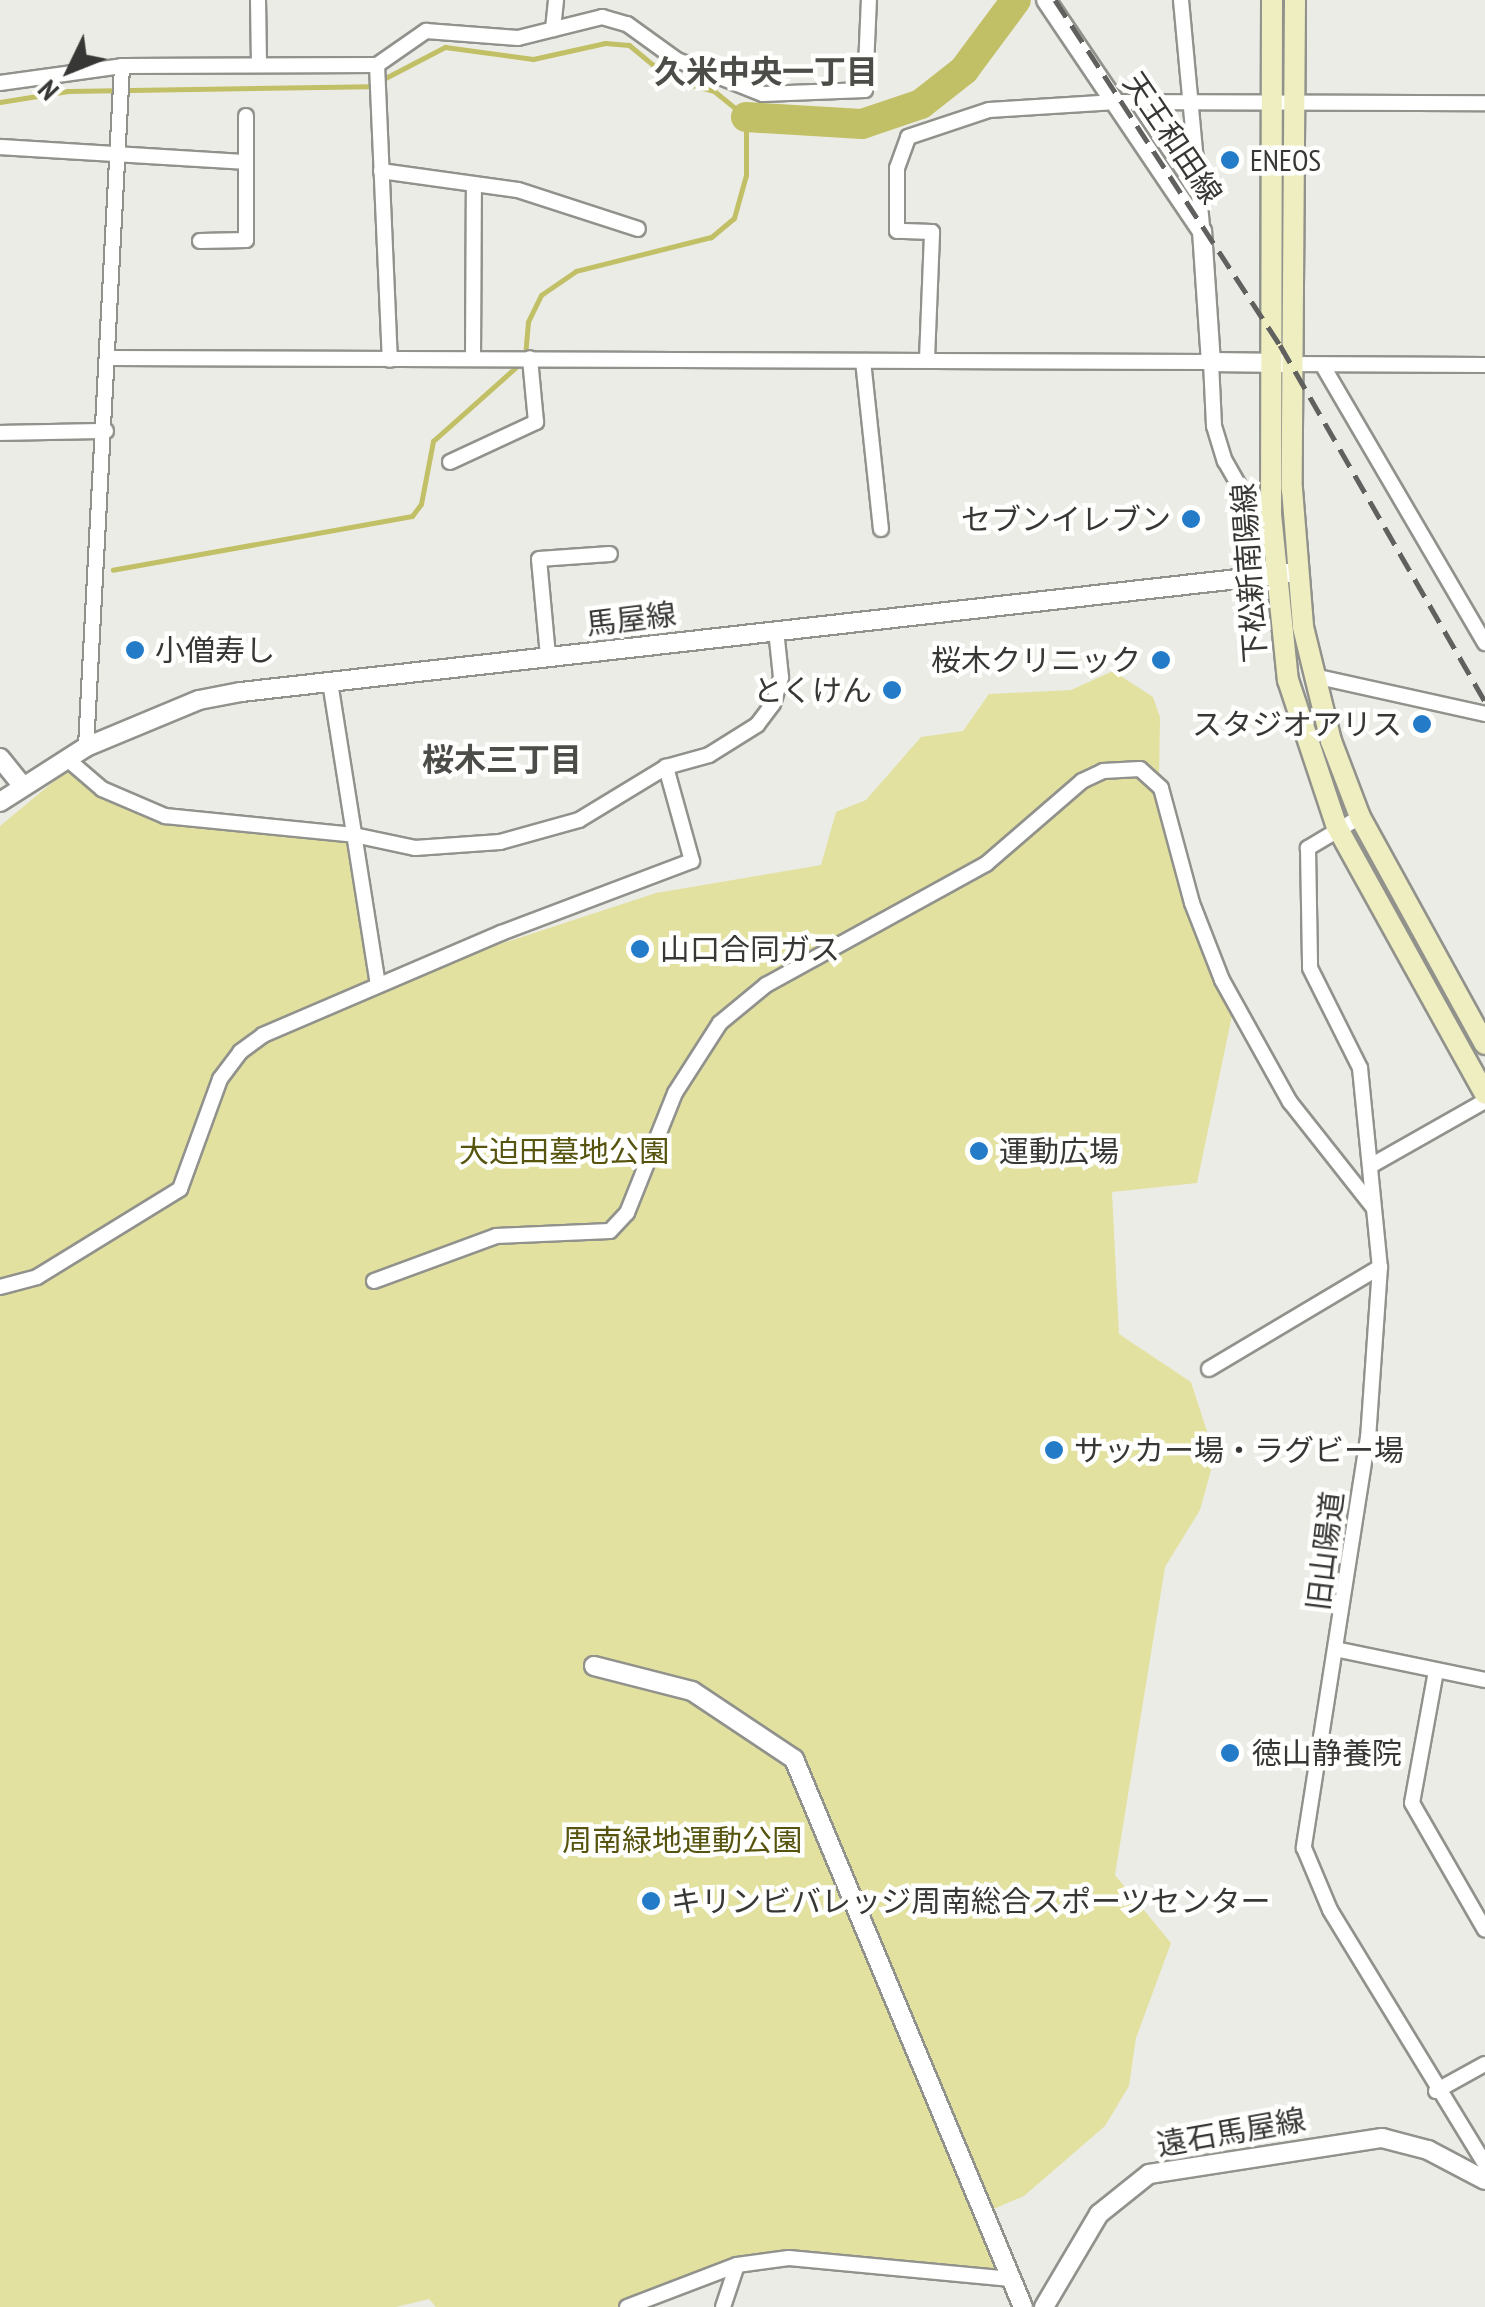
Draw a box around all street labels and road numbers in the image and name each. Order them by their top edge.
street label: 天王和田線 [1116,66,1230,210]
street label: 下松新南陽線 [1225,482,1273,664]
street label: 馬屋線 [584,596,678,642]
street label: 旧山陽道 [1300,1489,1350,1613]
street label: 遠石馬屋線 [1154,2101,1308,2163]

